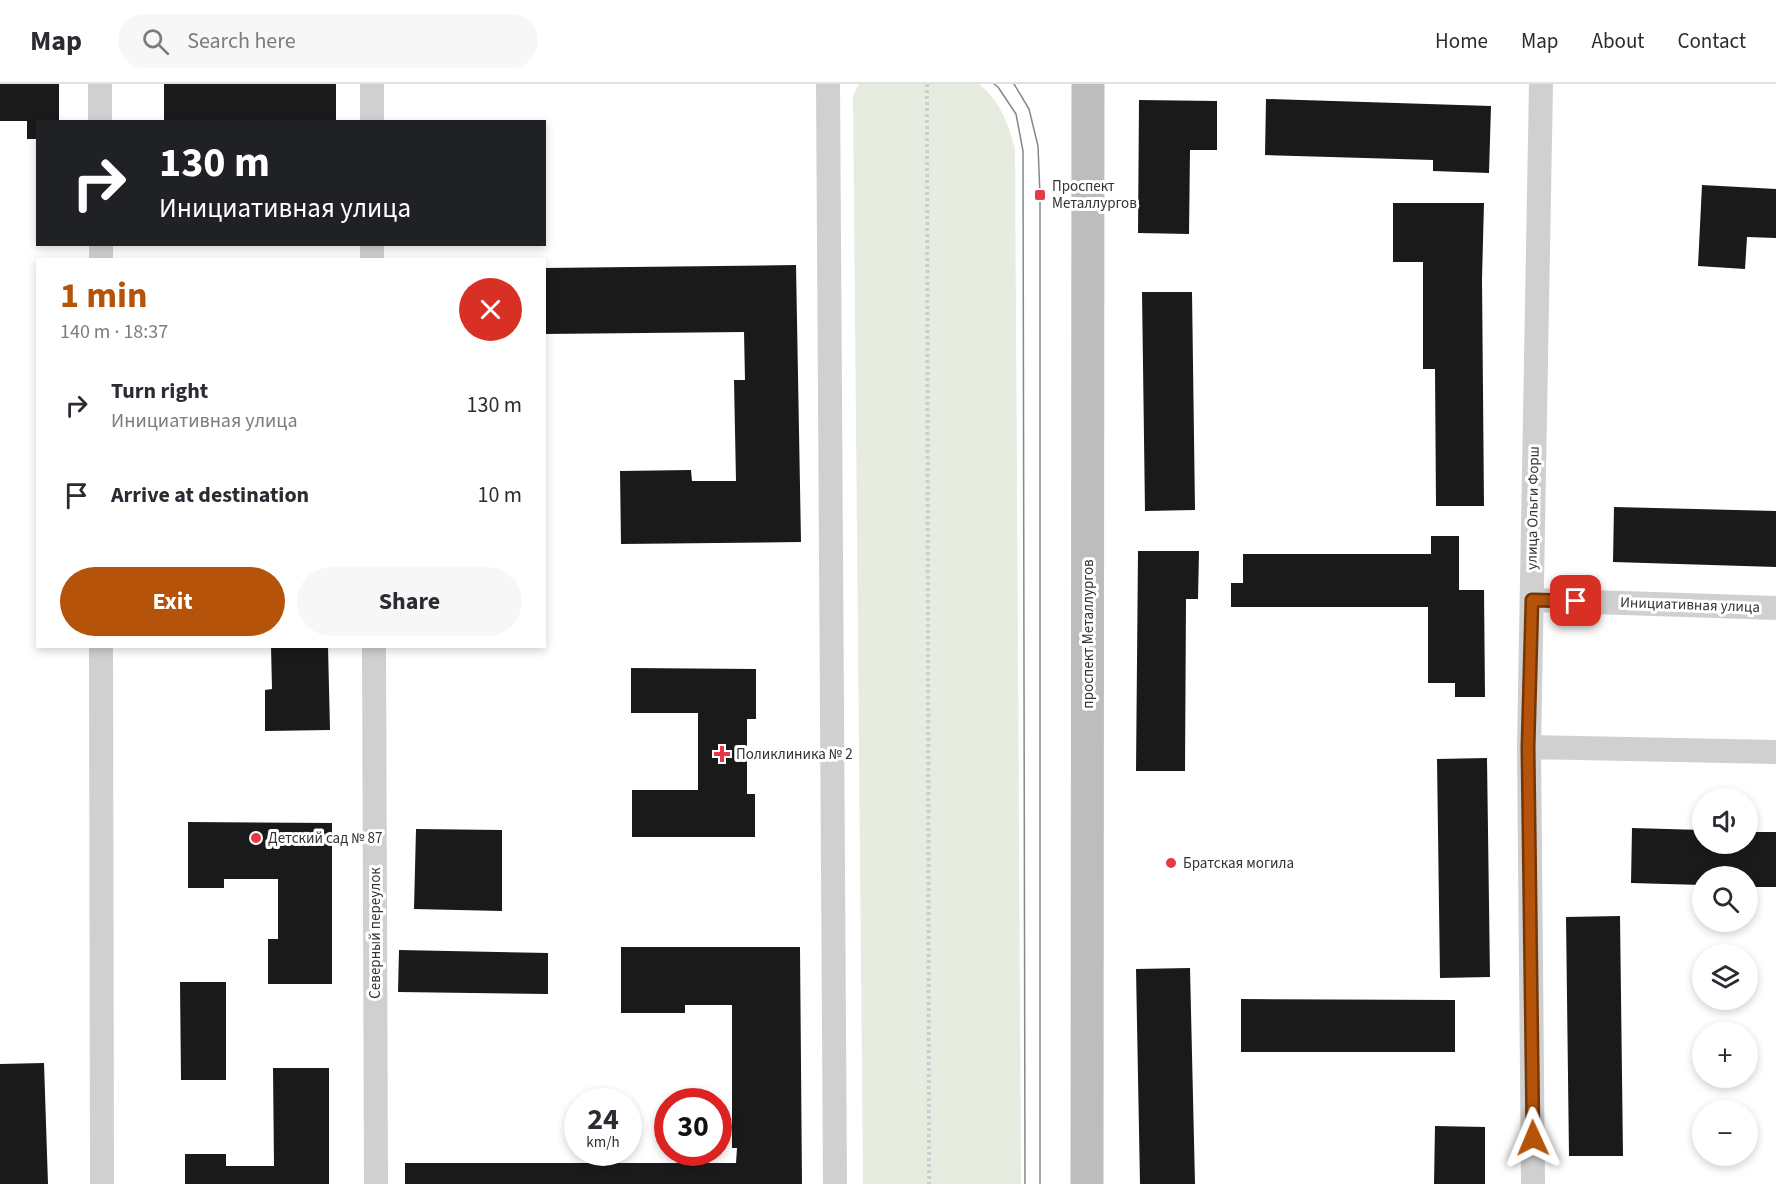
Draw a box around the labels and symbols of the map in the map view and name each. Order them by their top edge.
place label: Проспект Металлургов [1052,176,1137,214]
marker: Проспект Металлургов [1033,188,1047,202]
street label: улица Ольги Форш [1521,446,1545,570]
street label: проспект Металлургов [1078,559,1099,709]
pin [1550,575,1601,626]
street label: Инициативная улица [1620,592,1760,618]
place label: Поликлиника № 2 [736,744,853,765]
marker: Поликлиника № 2 [713,745,731,763]
place label: Детский сад № 87 [268,828,382,849]
marker: Детский сад № 87 [249,831,263,845]
place label: Братская могила [1183,853,1294,874]
marker: Братская могила [1164,856,1178,870]
street label: Северный переулок [365,867,386,999]
speed limit sign: 30 [654,1088,732,1166]
position arrow [1501,1106,1565,1170]

